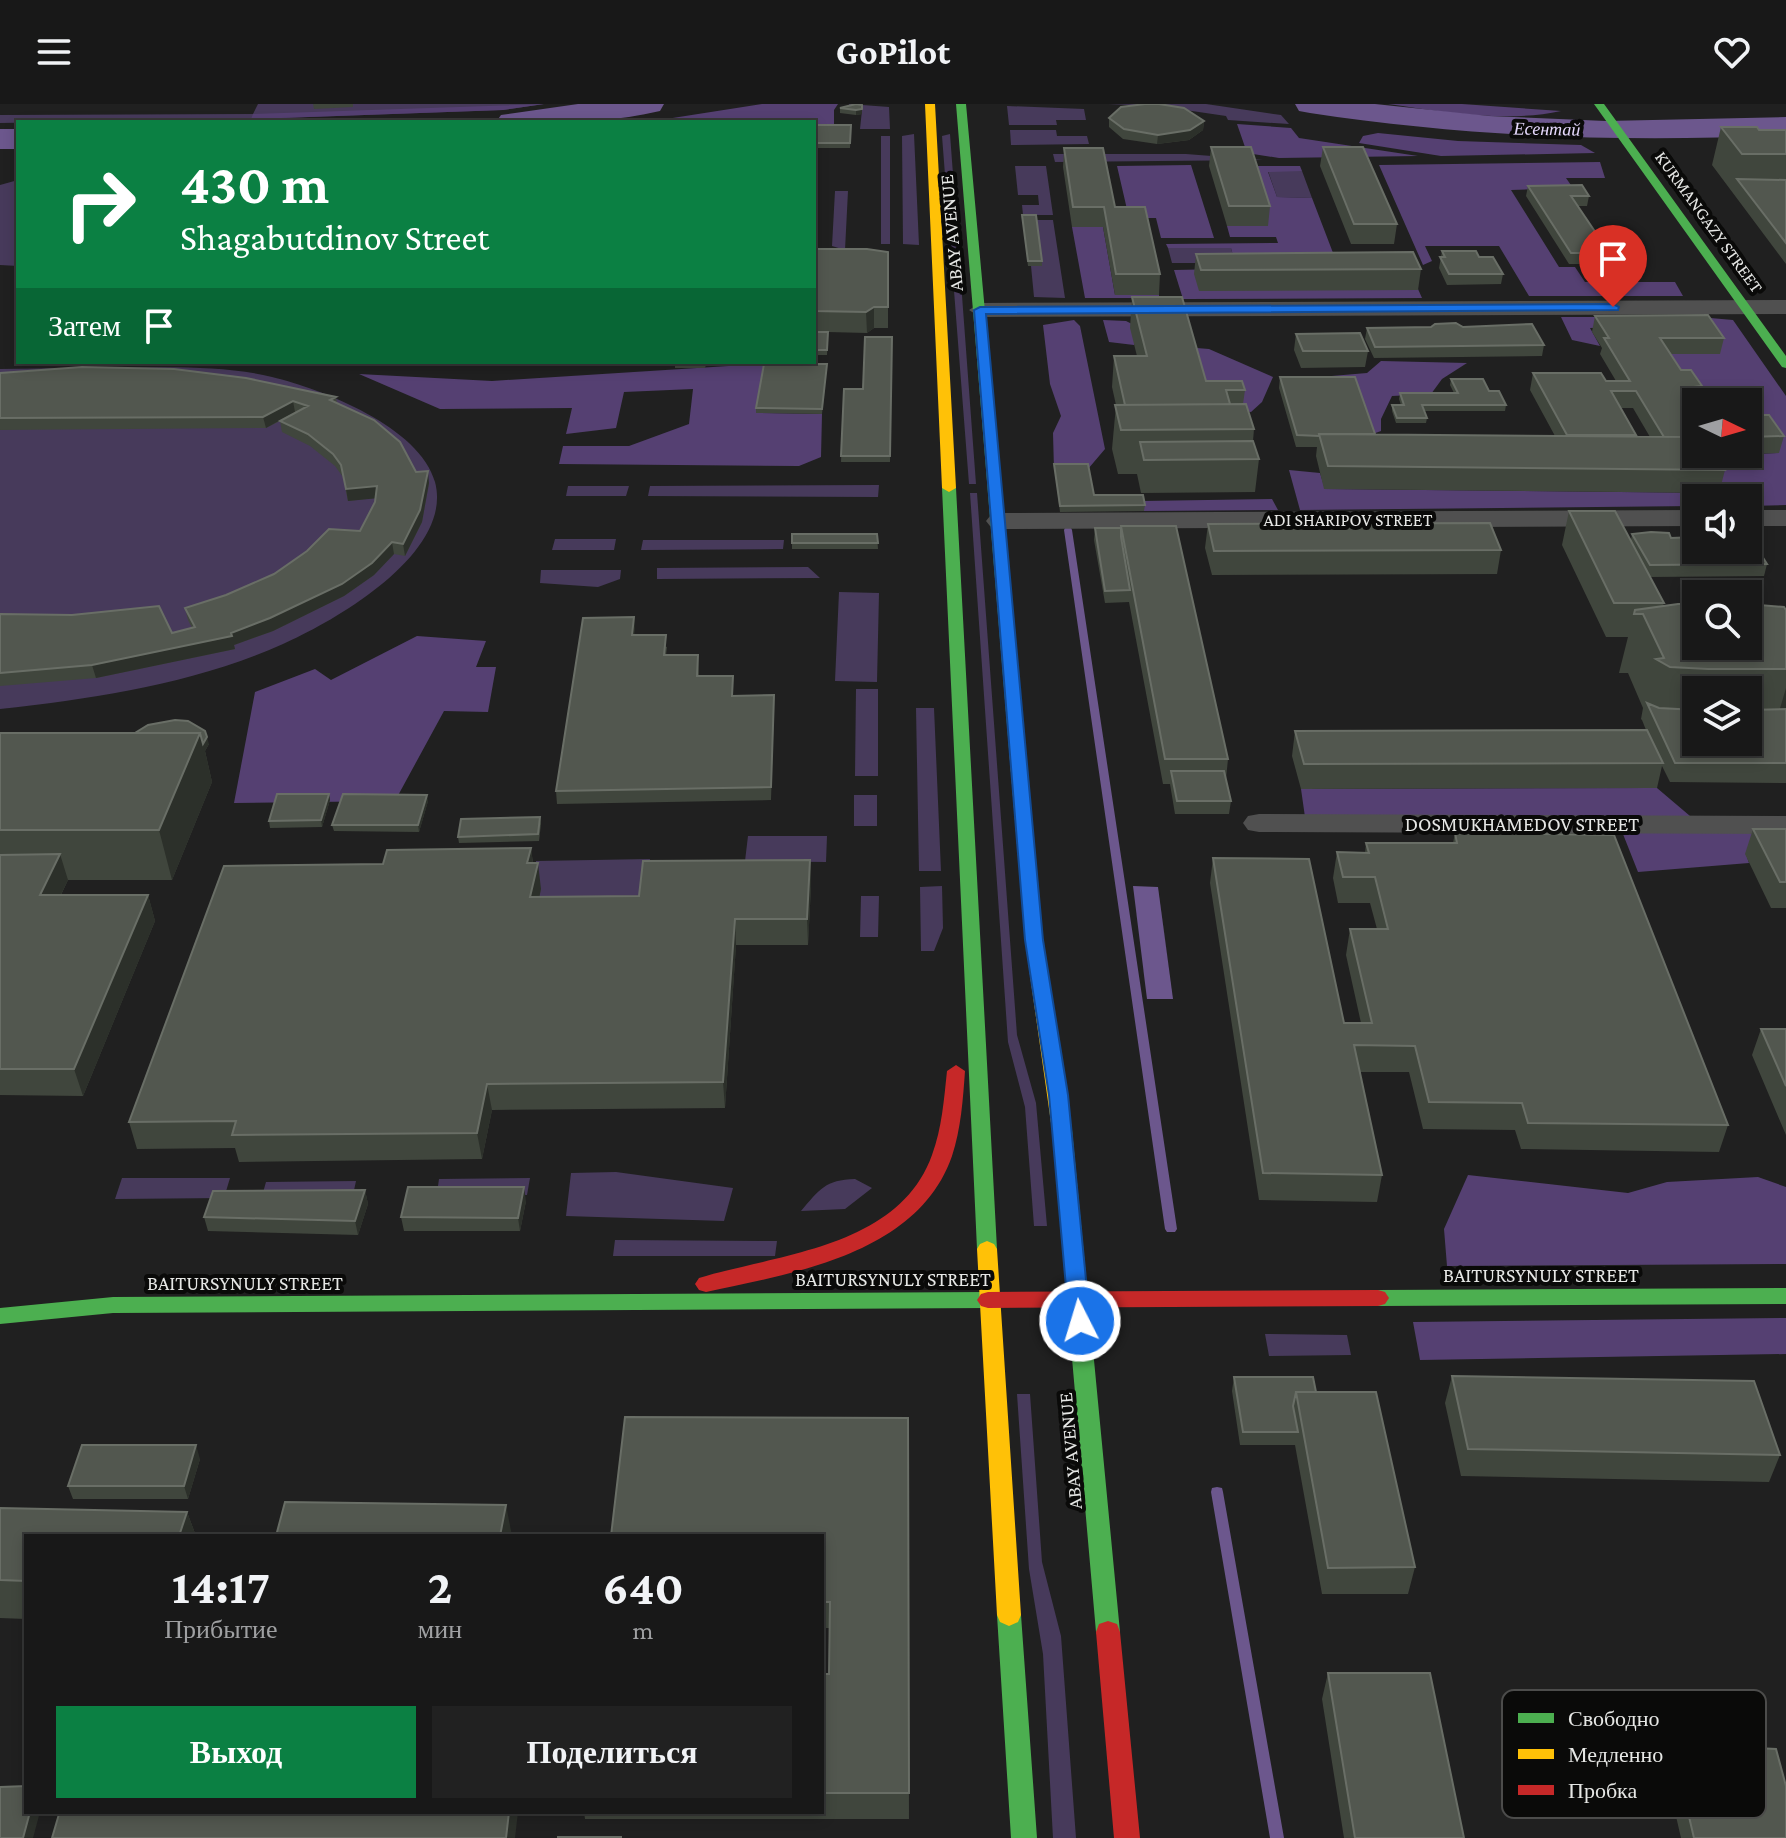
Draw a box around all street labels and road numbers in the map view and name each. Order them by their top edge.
street label: KURMANGAZY STREET [1651,147,1767,297]
street label: ABAY AVENUE [935,173,967,292]
street label: ADI SHARIPOV STREET [1264,510,1433,530]
street label: DOSMUKHAMEDOV STREET [1405,813,1639,835]
street label: BAITURSYNULY STREET [1443,1264,1639,1286]
street label: BAITURSYNULY STREET [795,1268,991,1290]
street label: BAITURSYNULY STREET [147,1272,343,1294]
street label: ABAY AVENUE [1054,1391,1086,1510]

